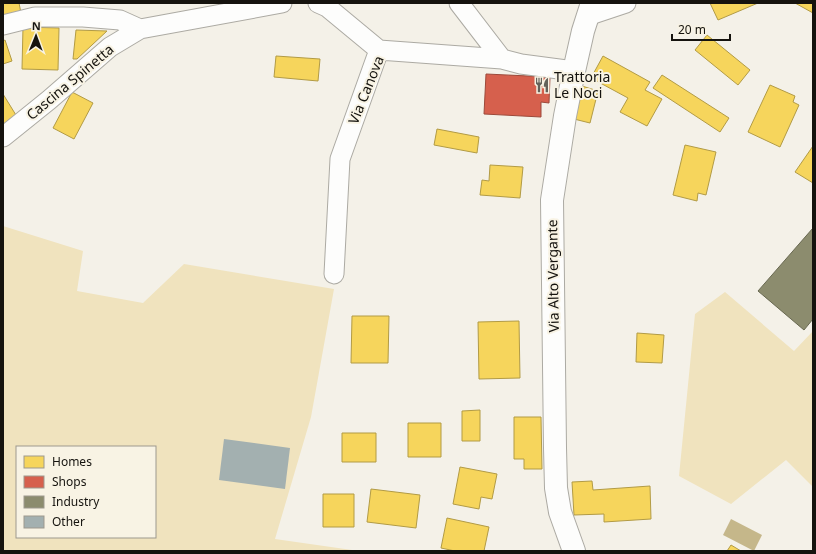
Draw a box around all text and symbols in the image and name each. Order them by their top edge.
north arrow [16,16,56,56]
scale bar [672,16,730,42]
text: N [32,18,41,33]
text: 20 m [678,21,706,38]
street label: Cascina Spinetta [22,40,117,124]
street label: Via Canova [343,53,388,127]
place label: Trattoria Le Noci [554,67,610,102]
restaurant icon: Trattoria Le Noci [533,76,551,94]
street label: Via Alto Vergante [542,219,563,333]
legend [16,446,156,538]
text: Homes [52,453,92,470]
text: Shops [52,473,87,490]
text: Industry [52,493,100,510]
text: Other [52,513,85,530]

